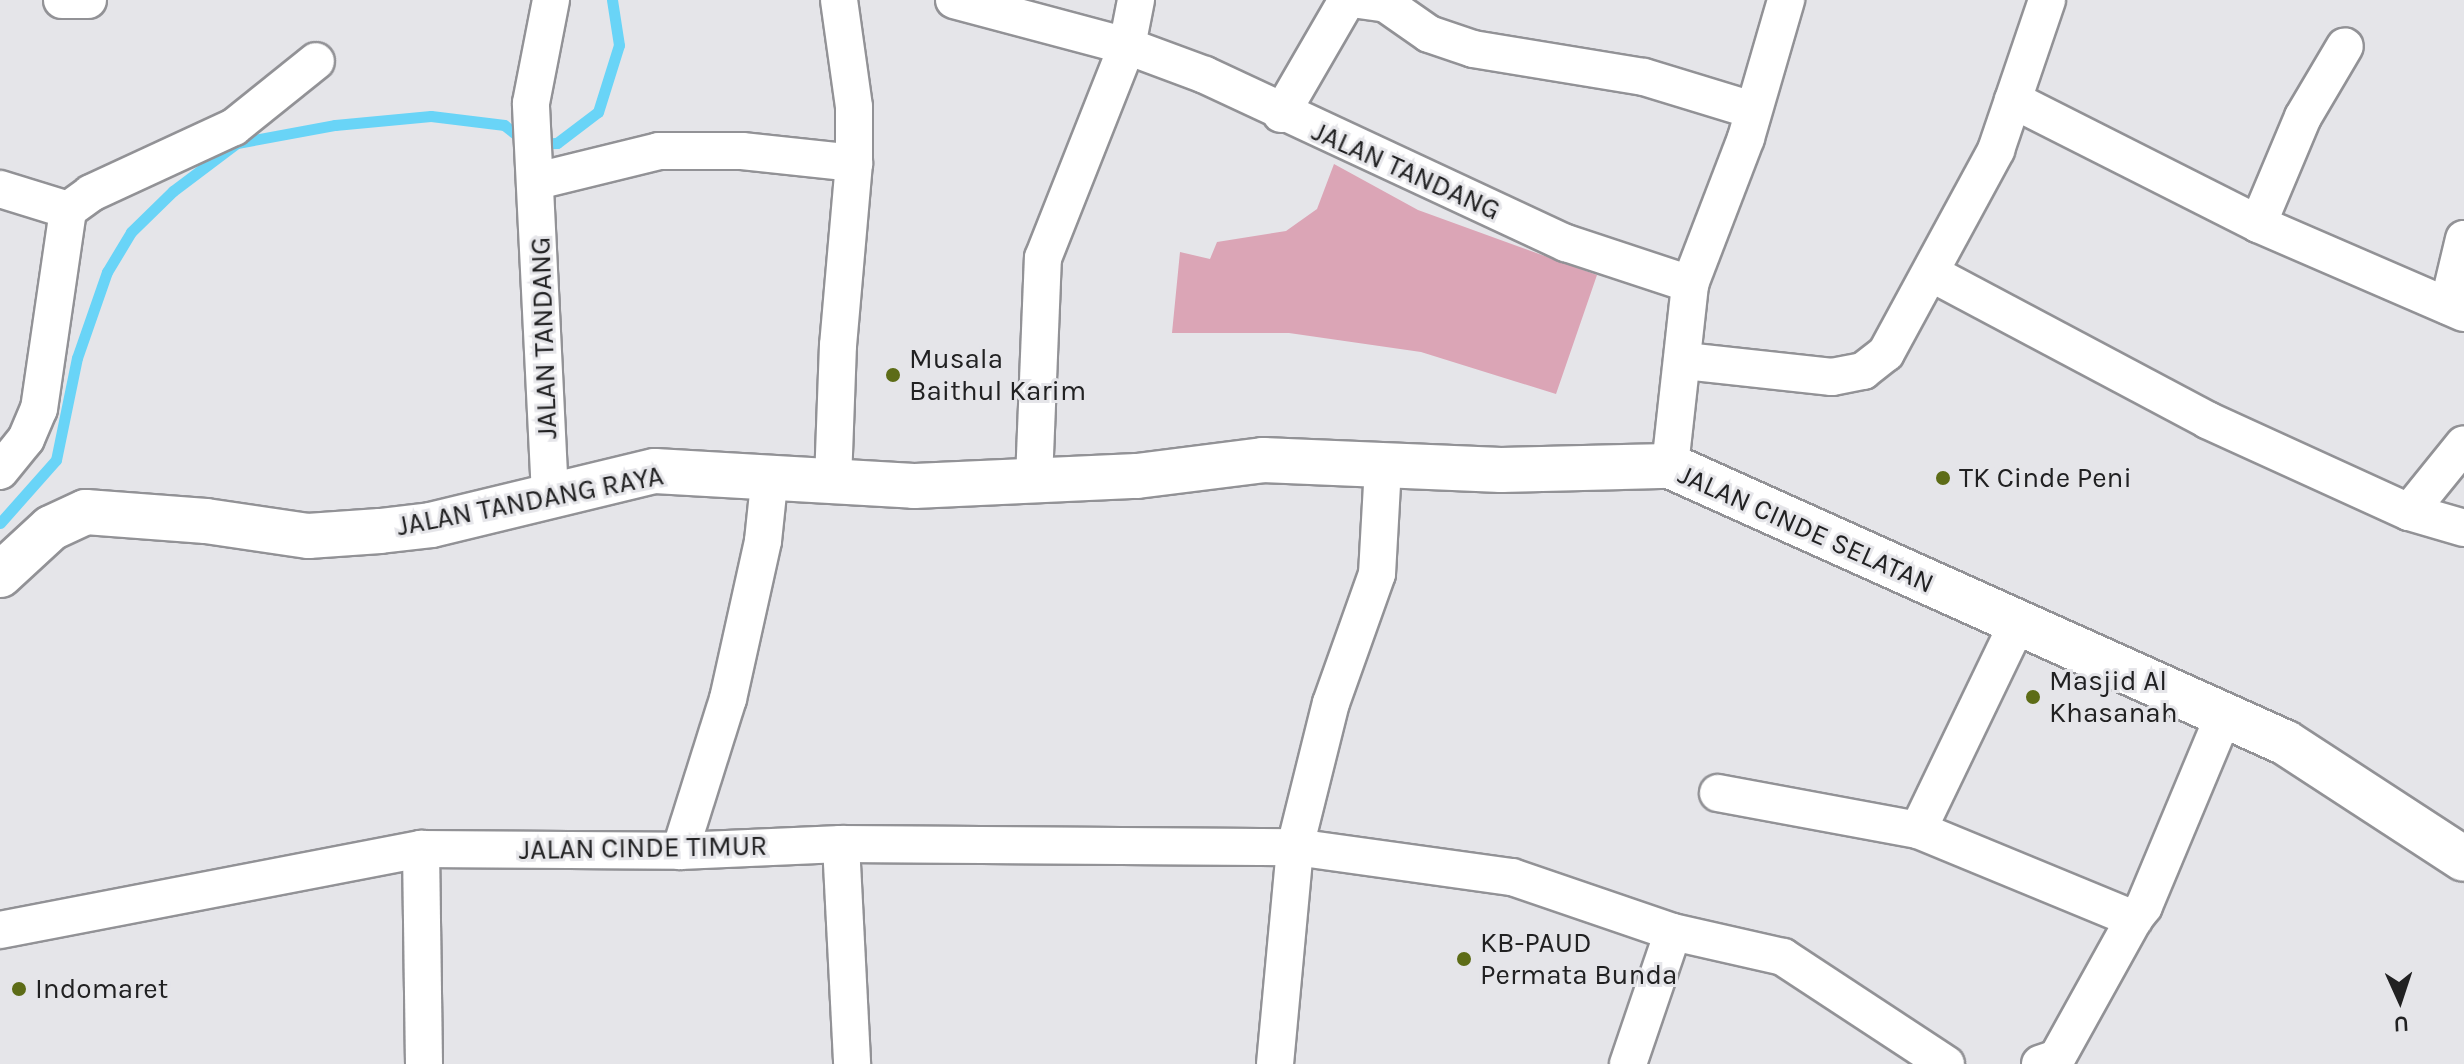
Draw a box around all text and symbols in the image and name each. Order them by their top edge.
street label: JALAN TANDANG [1307,115,1505,227]
street label: JALAN TANDANG [524,236,564,440]
place label: Musala Baithul Karim [909,342,1086,408]
marker: Musala Baithul Karim [884,366,902,384]
street label: JALAN CINDE SELATAN [1673,457,1939,601]
street label: JALAN TANDANG RAYA [394,459,666,543]
place label: TK Cinde Peni [1959,461,2132,495]
marker: TK Cinde Peni [1934,469,1952,487]
place label: Masjid Al Khasanah [2049,664,2178,730]
marker: Masjid Al Khasanah [2024,688,2042,706]
street label: JALAN CINDE TIMUR [519,829,767,867]
place label: KB-PAUD Permata Bunda [1480,926,1677,992]
marker: KB-PAUD Permata Bunda [1455,950,1473,968]
north arrow [2360,960,2440,1040]
place label: Indomaret [35,972,168,1006]
marker: Indomaret [10,980,28,998]
text: U [2393,1011,2410,1037]

